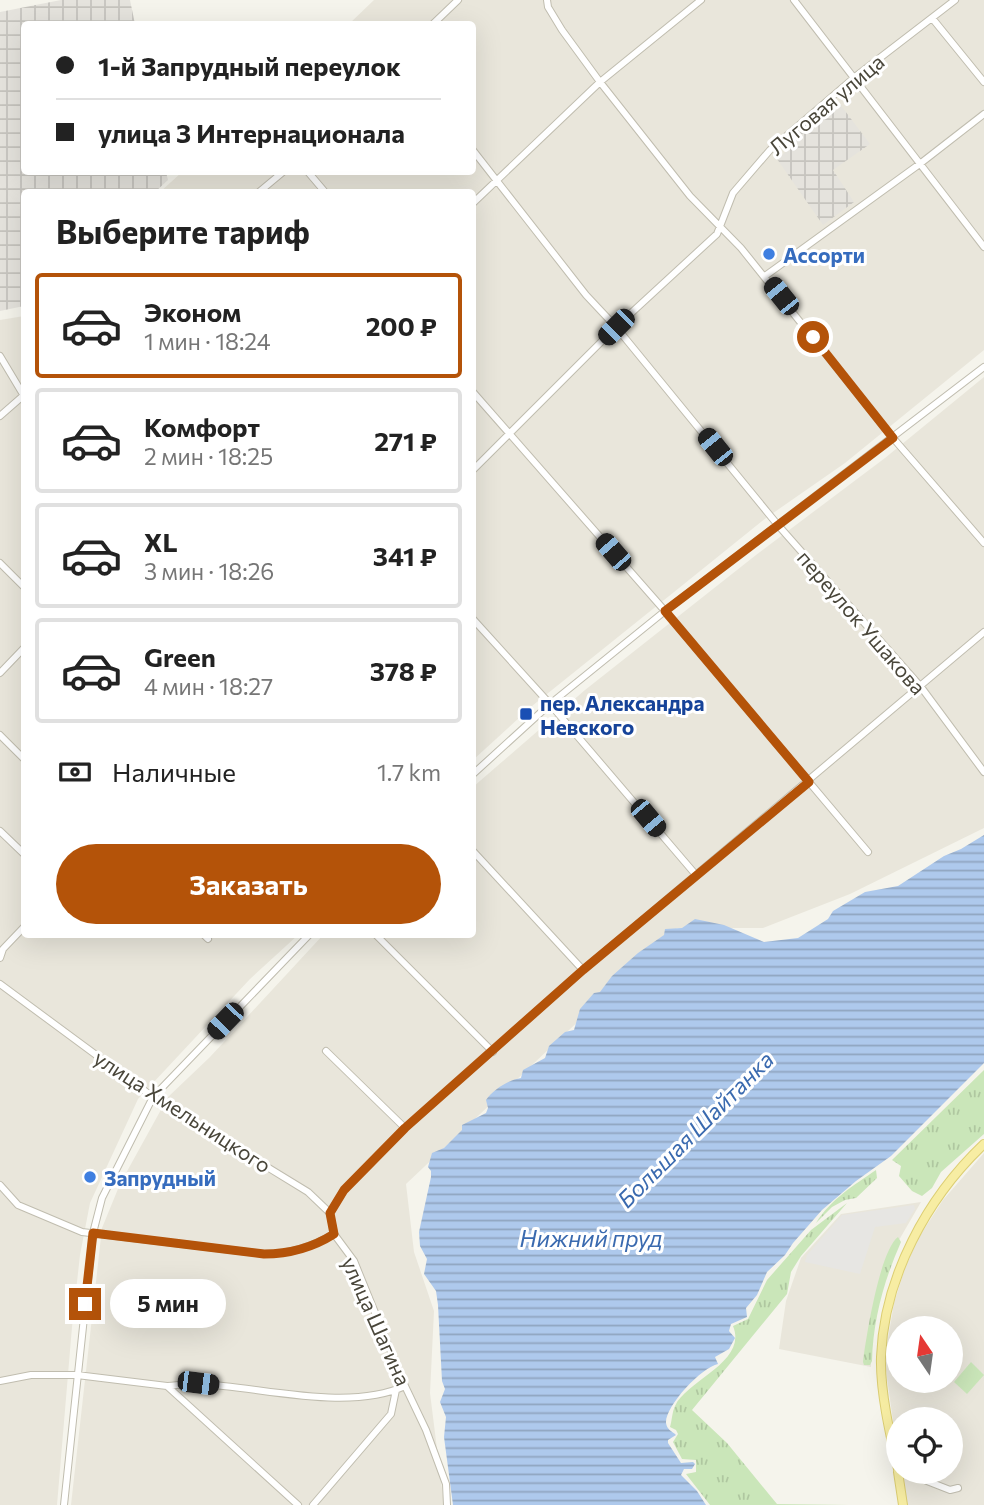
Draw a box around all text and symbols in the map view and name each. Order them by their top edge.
street label: Луговая улица [763,49,889,159]
text: 1-й Запрудный переулок [98,50,401,81]
text: улица 3 Интернационала [98,117,405,148]
text: Выберите тариф [56,211,310,251]
place label: Ассорти [783,242,865,267]
marker: Ассорти [761,246,777,262]
car [760,273,803,319]
icon: car [60,294,123,357]
text: Эконом [144,296,241,327]
car [594,305,639,349]
text: 200 ₽ [366,310,437,341]
route start [797,321,829,353]
text: 1 мин · 18:24 [144,327,271,355]
icon: car [60,409,123,472]
text: Комфорт [144,411,260,442]
car [694,424,737,470]
text: 271 ₽ [374,425,437,456]
text: 2 мин · 18:25 [144,442,273,470]
icon: car [60,524,123,587]
text: XL [144,526,178,557]
car [592,529,635,575]
text: 341 ₽ [373,540,437,571]
street label: переулок Ушакова [793,545,931,699]
text: 3 мин · 18:26 [144,557,274,585]
icon: car [60,639,123,702]
text: Green [144,641,216,672]
text: 378 ₽ [370,655,437,686]
text: 4 мин · 18:27 [144,672,273,700]
place label: пер. Александра Невского [540,690,704,739]
marker: пер. Александра Невского [518,706,534,722]
icon: cash [56,753,94,791]
text: Наличные [112,756,236,787]
text: 1.7 km [377,758,441,786]
car [627,795,670,841]
button: Заказать [56,844,441,924]
car [203,999,248,1043]
street label: улица Хмельницкого [90,1044,276,1178]
water label: Большая Шайтанка [611,1045,779,1213]
place label: Запрудный [104,1165,216,1190]
marker: Запрудный [82,1169,98,1185]
water label: Нижний пруд [519,1224,663,1252]
street label: улица Шагина [337,1253,417,1389]
callout: 5 мин [110,1280,225,1328]
route end [69,1288,101,1320]
text: 5 мин [137,1289,199,1317]
north arrow [886,1316,962,1393]
map controls [886,1316,963,1484]
car [176,1370,221,1396]
button: locate [886,1407,963,1484]

